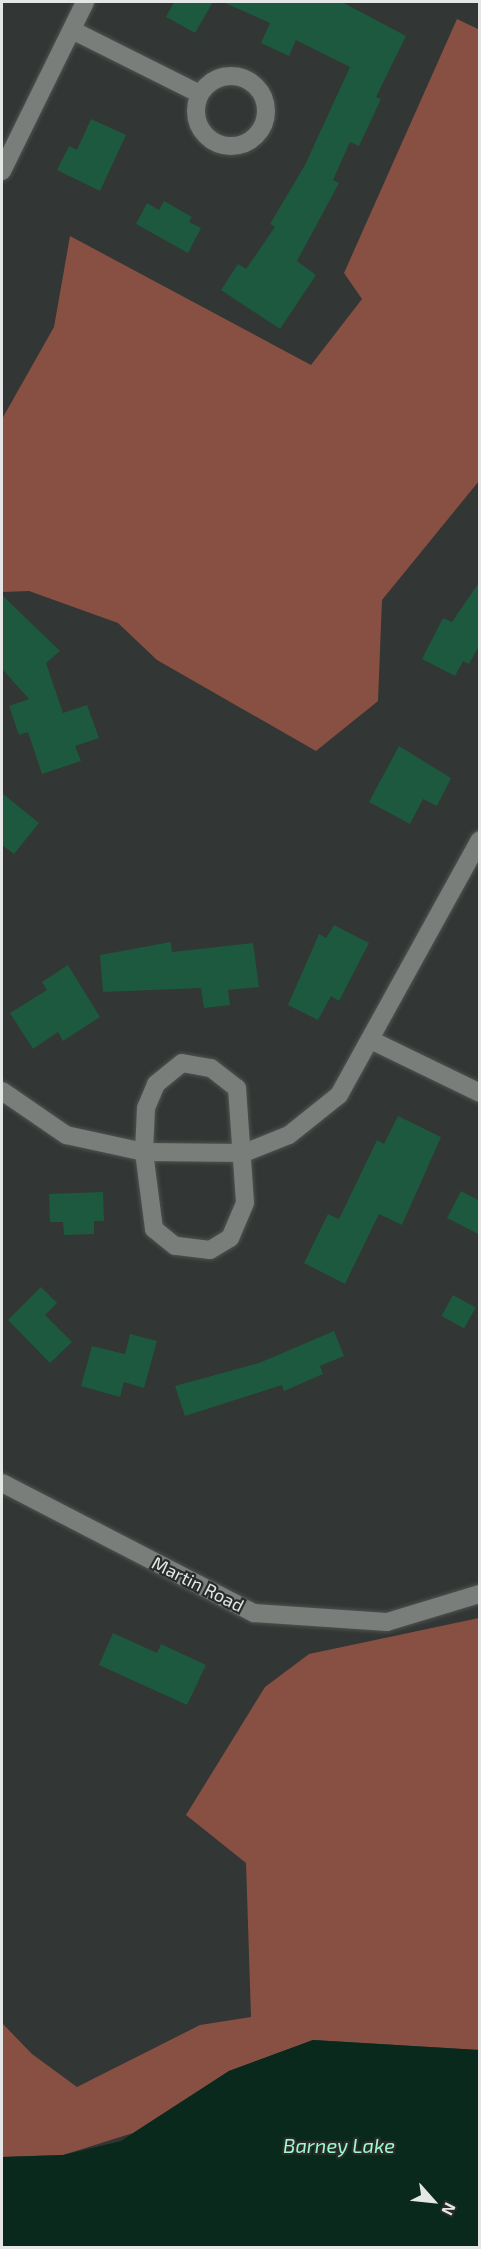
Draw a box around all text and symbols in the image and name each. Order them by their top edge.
street label: Martin Road [148,1552,248,1616]
water label: Barney Lake [283,2133,395,2157]
north arrow [403,2171,463,2231]
text: N [438,2200,461,2219]

